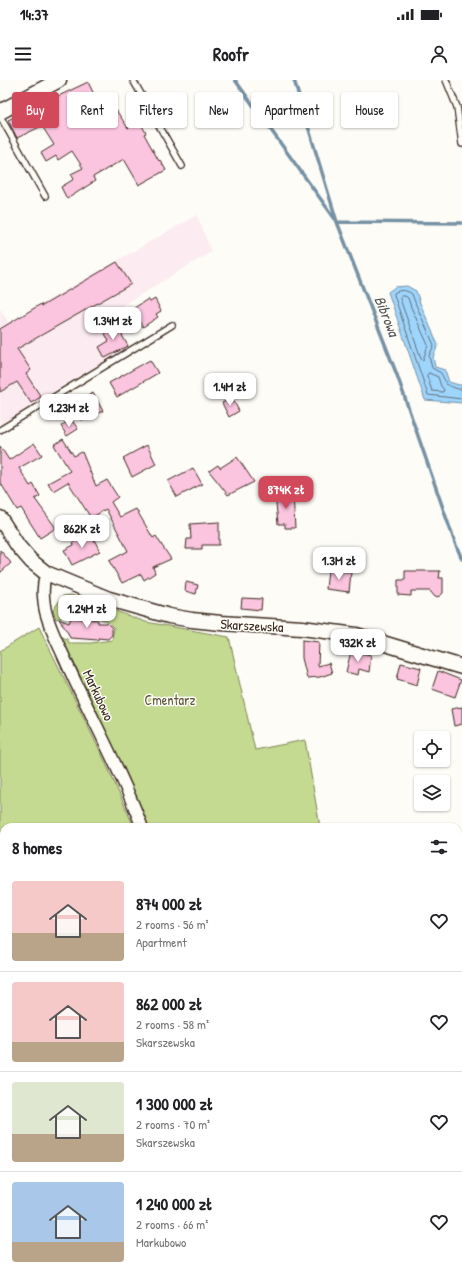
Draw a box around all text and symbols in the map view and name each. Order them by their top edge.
text: 14:37 [20,4,49,25]
text: Roofr [213,42,249,67]
icon: menu [12,43,34,65]
icon: person [428,43,450,65]
chip: Buy [12,92,59,128]
chip: Rent [67,92,118,128]
chip: Filters [126,92,187,128]
chip: New [195,92,243,128]
chip: Apartment [251,92,333,128]
chip: House [341,92,398,128]
water label: Bibrowa [369,293,405,341]
pin: 1.34M zł [72,307,154,341]
text: 1.34M zł [93,311,133,329]
pin: 1.4M zł [193,373,267,407]
text: 1.4M zł [213,377,247,395]
pin: 1.23M zł [28,394,110,428]
text: 1.23M zł [49,398,89,416]
pin: 874K zł [249,476,323,510]
text: 874K zł [267,480,305,498]
pin: 862K zł [45,515,119,549]
text: 862K zł [63,519,101,537]
pin: 1.3M zł [302,547,376,581]
text: 1.3M zł [322,551,356,569]
pin: 1.24M zł [46,595,128,629]
text: 1.24M zł [67,599,107,617]
street label: Skarszewska [220,614,285,636]
pin: 932K zł [321,629,395,663]
text: 932K zł [340,633,376,651]
street label: Markubowo [79,666,119,724]
park label: Cmentarz [145,690,195,709]
map controls [414,731,450,811]
button: locate [414,731,450,767]
button: layers [414,775,450,811]
text: 8 homes [12,836,62,859]
icon: filters [428,836,450,858]
text: 874 000 zł [136,892,203,915]
icon: home [44,897,92,945]
icon: heart [428,910,450,932]
text: 2 rooms · 56 m² [136,915,209,933]
text: Apartment [136,933,187,951]
text: 862 000 zł [136,992,203,1015]
icon: home [44,998,92,1046]
icon: heart [428,1011,450,1033]
text: 2 rooms · 58 m² [136,1015,209,1033]
text: Skarszewska [136,1033,195,1051]
text: 1 300 000 zł [136,1092,213,1115]
icon: home [44,1098,92,1146]
icon: heart [428,1111,450,1133]
text: 2 rooms · 70 m² [136,1115,210,1133]
text: Skarszewska [136,1133,195,1151]
text: 1 240 000 zł [136,1192,212,1215]
icon: home [44,1198,92,1246]
icon: heart [428,1211,450,1233]
text: 2 rooms · 66 m² [136,1215,208,1233]
text: Markubowo [136,1233,186,1251]

